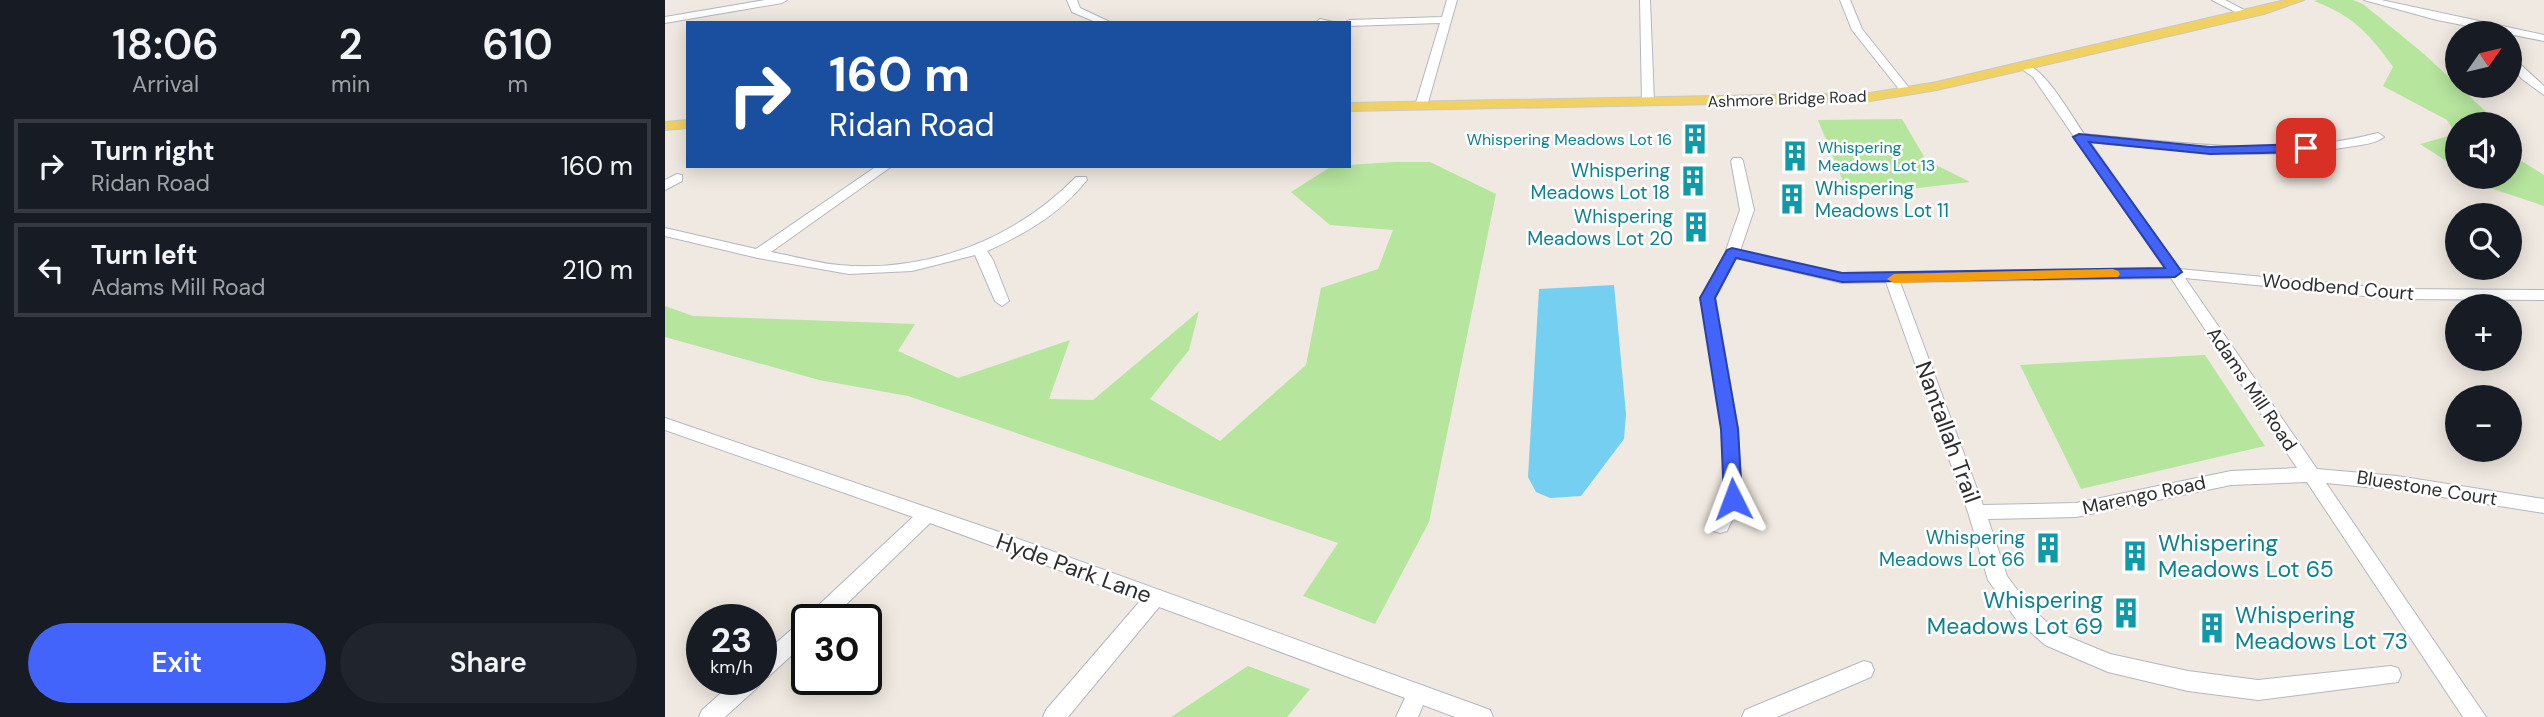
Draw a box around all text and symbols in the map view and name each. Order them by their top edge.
text: 18:06 [112,17,219,72]
text: 2 [339,17,363,72]
text: 610 [482,17,553,72]
north arrow [2445,21,2522,98]
map controls [2445,21,2522,462]
text: 160 m [829,42,970,106]
icon: right [714,49,805,140]
text: Arrival [132,69,199,99]
text: min [331,69,370,99]
text: m [507,69,528,99]
street label: Ashmore Bridge Road [1707,86,1867,112]
text: Ridan Road [829,104,995,146]
button: sound [2445,112,2522,189]
pin [2276,118,2336,178]
building icon: Whispering Meadows Lot 16 [1678,122,1712,156]
place label: Whispering Meadows Lot 16 [1466,129,1672,150]
icon: arrive [2287,129,2325,167]
text: Turn right [91,134,215,168]
place label: Whispering Meadows Lot 13 [1818,137,1935,176]
building icon: Whispering Meadows Lot 13 [1778,139,1812,173]
icon: right [32,147,70,185]
text: 160 m [561,149,633,183]
place label: Whispering Meadows Lot 18 [1531,158,1670,205]
building icon: Whispering Meadows Lot 18 [1676,164,1710,198]
text: Ridan Road [91,168,210,198]
place label: Whispering Meadows Lot 11 [1815,176,1949,223]
building icon: Whispering Meadows Lot 11 [1775,182,1809,216]
button: search [2445,203,2522,280]
place label: Whispering Meadows Lot 20 [1527,204,1673,251]
building icon: Whispering Meadows Lot 20 [1679,210,1713,244]
text: Turn left [91,238,198,272]
icon: left [32,251,70,289]
text: 210 m [562,253,633,287]
street label: Woodbend Court [2261,268,2415,306]
text: Adams Mill Road [91,272,266,302]
button: + [2445,294,2522,371]
street label: Adams Mill Road [2201,322,2303,456]
street label: Nantallah Trail [1909,357,1987,507]
button: − [2445,385,2522,462]
position arrow [1696,462,1770,536]
street label: Bluestone Court [2355,465,2499,511]
street label: Marengo Road [2080,470,2208,520]
place label: Whispering Meadows Lot 66 [1879,525,2025,572]
street label: Hyde Park Lane [992,526,1156,610]
place label: Whispering Meadows Lot 65 [2158,528,2334,584]
building icon: Whispering Meadows Lot 66 [2031,531,2065,565]
building icon: Whispering Meadows Lot 65 [2118,539,2152,573]
place label: Whispering Meadows Lot 69 [1927,585,2103,641]
building icon: Whispering Meadows Lot 69 [2109,596,2143,630]
place label: Whispering Meadows Lot 73 [2235,600,2408,656]
speed limit sign: 30 [791,604,882,695]
building icon: Whispering Meadows Lot 73 [2195,611,2229,645]
text: 23 [711,617,752,663]
button: Exit [28,623,326,703]
button: Share [340,623,637,703]
text: km/h [710,655,753,679]

